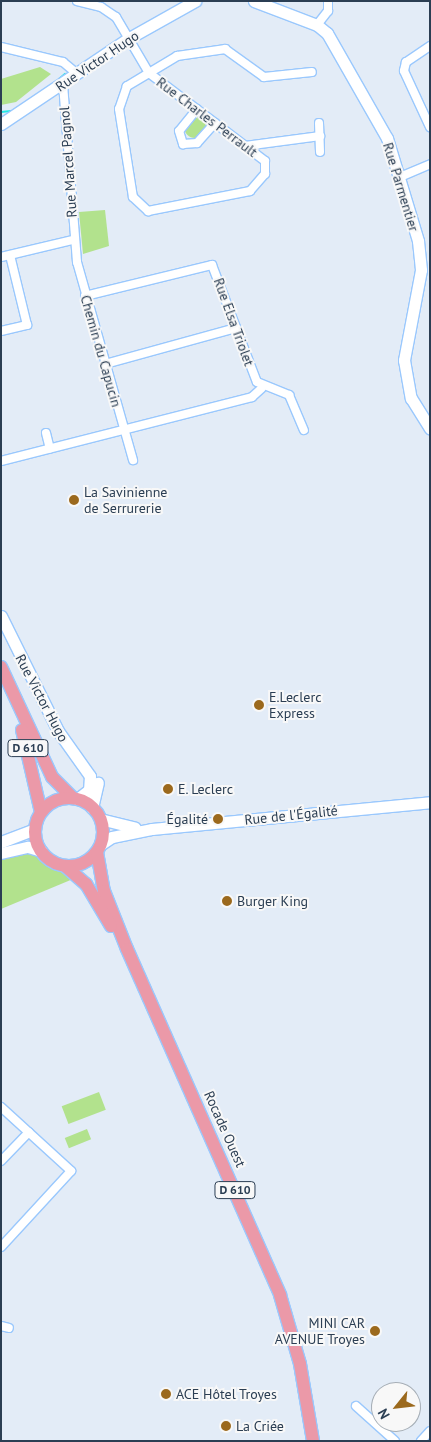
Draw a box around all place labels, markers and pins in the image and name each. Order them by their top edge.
place label: La Savinienne de Serrurerie [84,484,167,516]
marker: La Savinienne de Serrurerie [68,494,80,506]
place label: E.Leclerc Express [269,689,321,722]
marker: E.Leclerc Express [253,699,265,711]
place label: E. Leclerc [178,781,234,797]
marker: E. Leclerc [162,783,174,795]
place label: Égalité [166,811,208,827]
marker: Égalité [212,813,224,825]
place label: Burger King [237,893,308,909]
marker: Burger King [221,895,233,907]
place label: MINI CAR AVENUE Troyes [274,1315,365,1348]
marker: MINI CAR AVENUE Troyes [369,1325,381,1337]
place label: ACE Hôtel Troyes [176,1386,277,1402]
marker: ACE Hôtel Troyes [160,1388,172,1400]
place label: La Criée [236,1418,284,1434]
marker: La Criée [220,1420,232,1432]

